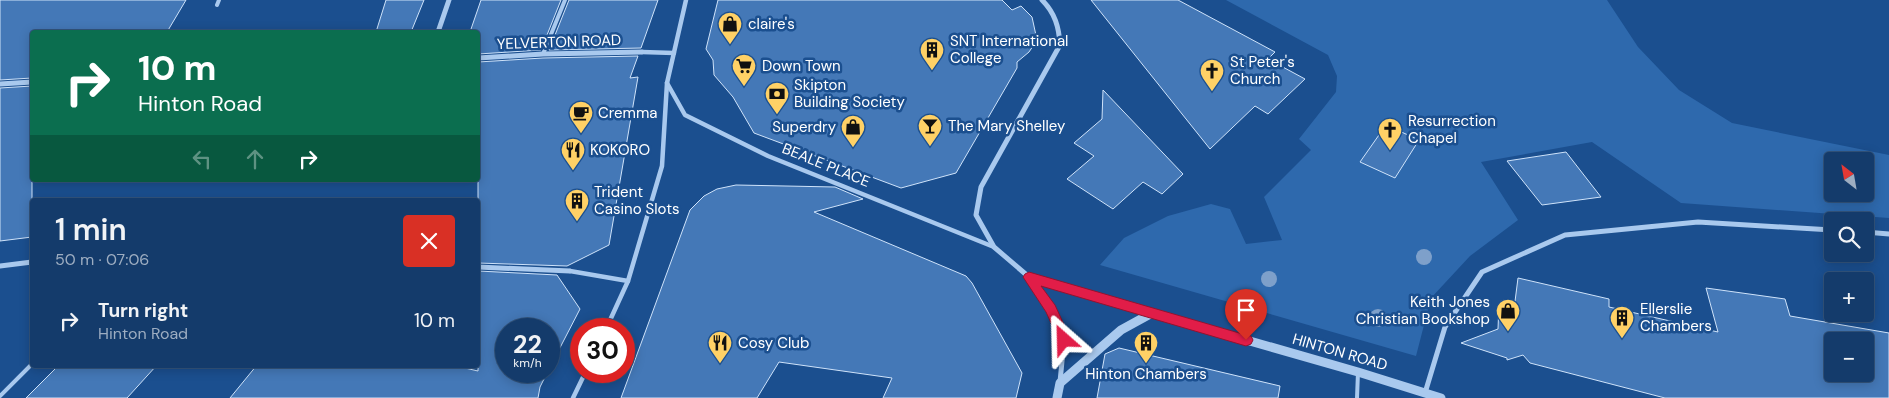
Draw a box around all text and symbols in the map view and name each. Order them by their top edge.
shop icon: claire's [717,11,743,45]
place label: claire's [748,14,795,34]
street label: YELVERTON ROAD [496,30,622,54]
place label: SNT International College [950,31,1068,68]
building icon: SNT International College [919,37,945,71]
text: 10 m [138,45,217,91]
icon: right [55,50,120,115]
place label: St Peter's Church [1230,52,1295,89]
supermarket icon: Down Town [731,53,757,87]
place label: Down Town [762,56,841,76]
church icon: St Peter's Church [1199,58,1225,92]
place label: Skipton Building Society [794,75,905,112]
bank icon: Skipton Building Society [764,81,790,115]
text: Hinton Road [138,89,262,118]
cafe icon: Cremma [568,100,594,134]
place label: Cremma [598,103,657,123]
place label: Resurrection Chapel [1408,111,1496,148]
bar icon: The Mary Shelley [917,113,943,147]
shop icon: Superdry [840,114,866,148]
place label: The Mary Shelley [948,116,1066,136]
place label: Superdry [772,117,837,137]
church icon: Resurrection Chapel [1377,117,1403,151]
restaurant icon: KOKORO [560,137,586,171]
street label: BEALE PLACE [779,138,873,192]
place label: KOKORO [590,140,650,160]
icon: left [188,145,216,173]
icon: ahead [241,145,269,173]
icon: right [294,145,322,173]
north arrow [1824,152,1874,202]
map controls [1824,152,1874,382]
place label: Trident Casino Slots [594,182,680,219]
building icon: Trident Casino Slots [564,188,590,222]
text: 1 min [55,210,127,249]
button: search [1824,212,1874,262]
button: close [403,215,455,267]
text: 50 m · 07:06 [55,249,149,270]
button: + [1824,272,1874,322]
pin [1225,289,1267,340]
place label: Keith Jones Christian Bookshop [1356,292,1490,329]
icon: arrive [1232,296,1260,324]
text: Turn right [98,298,188,323]
shop icon: Keith Jones Christian Bookshop [1495,298,1521,332]
place label: Ellerslie Chambers [1640,299,1712,336]
building icon: Ellerslie Chambers [1609,305,1635,339]
icon: right [55,307,83,335]
text: 10 m [414,308,455,333]
position arrow [1037,313,1089,365]
speed limit sign: 30 [570,318,635,383]
text: Hinton Road [98,323,188,344]
text: 22 [513,328,542,361]
street label: HINTON ROAD [1290,329,1390,375]
restaurant icon: Cosy Club [707,330,733,364]
building icon: Hinton Chambers [1133,330,1159,364]
button: − [1824,332,1874,382]
place label: Cosy Club [738,333,809,353]
text: km/h [513,355,542,371]
place label: Hinton Chambers [1085,364,1207,384]

